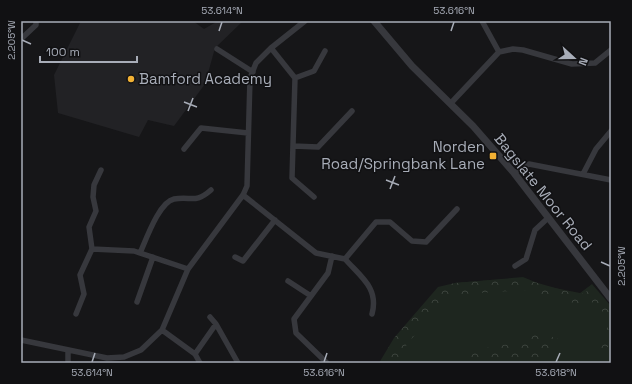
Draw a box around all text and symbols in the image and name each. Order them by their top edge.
text: 53.614°N [201,4,243,17]
text: 53.616°N [433,4,475,17]
text: 2.205°W [5,20,18,60]
scale bar [40,38,137,64]
north arrow [554,38,594,78]
text: 100 m [46,44,80,60]
text: N [575,56,591,68]
place label: Bamford Academy [139,69,272,88]
marker: Bamford Academy [126,74,136,84]
street label: Bagslate Moor Road [490,129,596,254]
place label: Norden Road/Springbank Lane [321,137,485,173]
marker: Norden Road/Springbank Lane [488,151,498,161]
text: 2.205°W [615,246,628,286]
text: 53.614°N [71,366,113,379]
text: 53.616°N [303,366,345,379]
text: 53.618°N [535,366,577,379]

